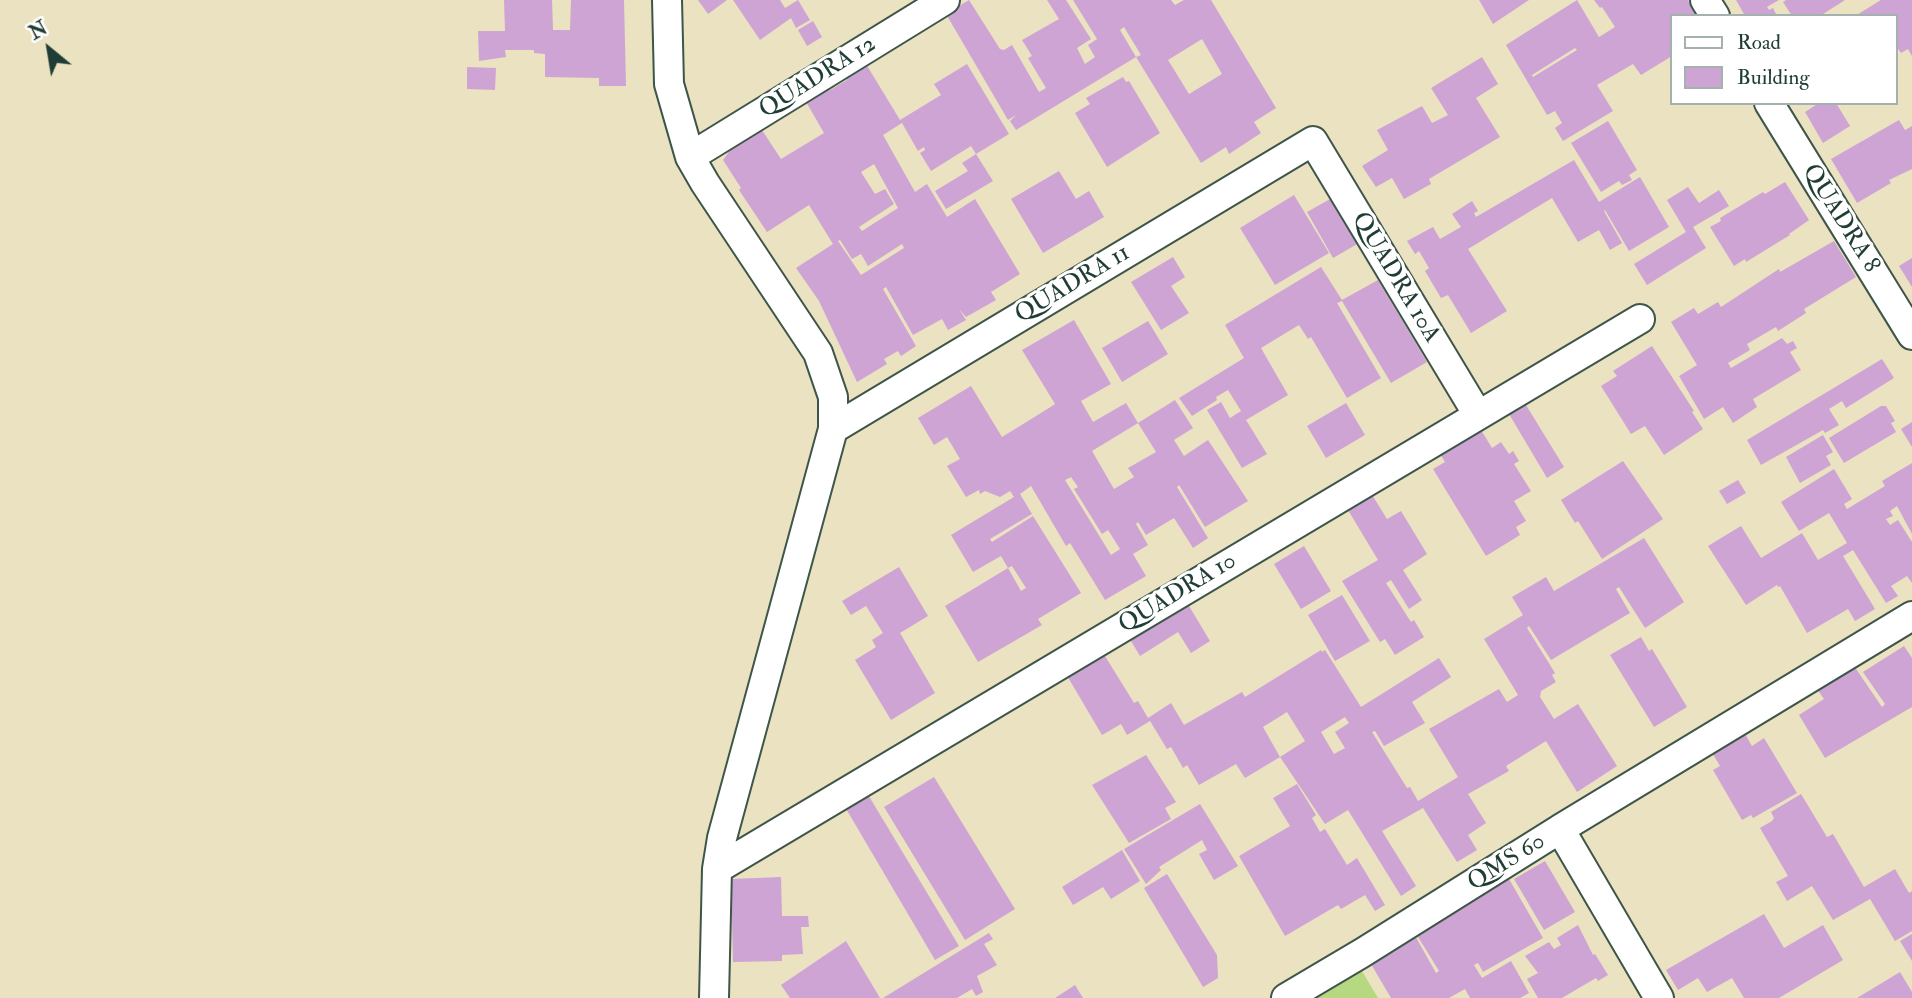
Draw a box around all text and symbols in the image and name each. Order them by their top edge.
north arrow [14,14,84,84]
legend [1671,14,1898,105]
text: N [25,16,52,45]
text: Road [1737,29,1781,56]
street label: QUADRA 12 [754,31,882,125]
text: Building [1737,64,1810,91]
street label: QUADRA 8 [1795,159,1885,279]
street label: QUADRA 10A [1345,207,1445,349]
street label: QUADRA 11 [1010,240,1136,330]
street label: QUADRA 10 [1114,548,1242,640]
street label: QMS 60 [1463,828,1551,898]

